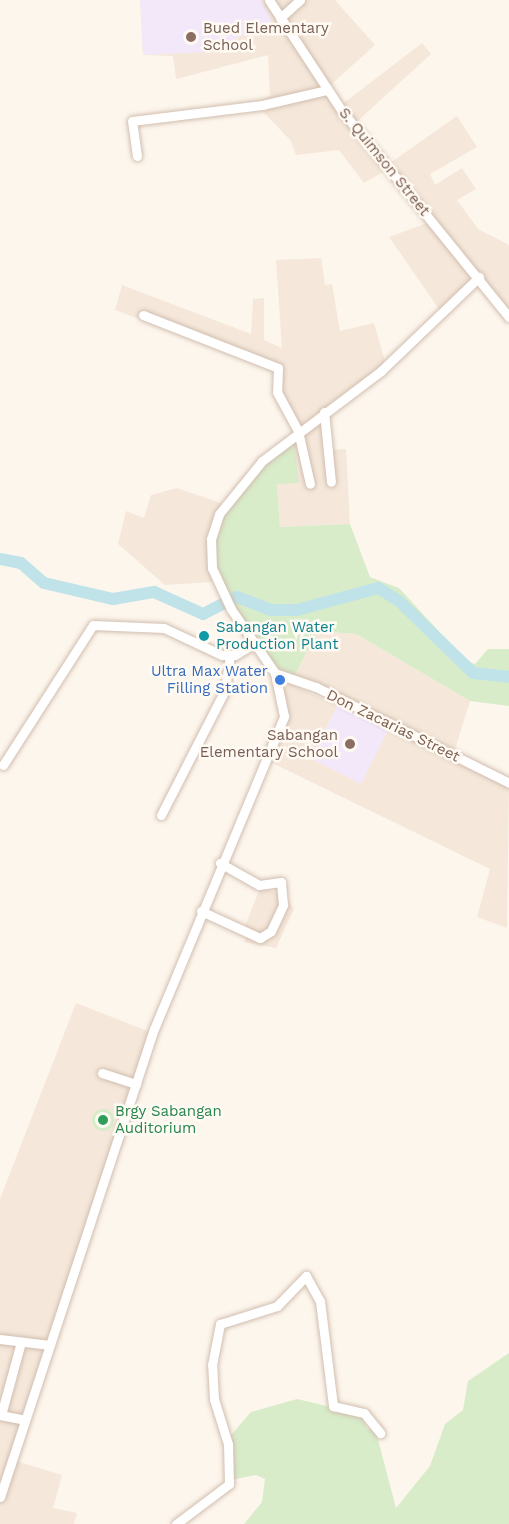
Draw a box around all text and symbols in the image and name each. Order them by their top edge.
place label: Bued Elementary School [203,19,329,54]
marker: Bued Elementary School [184,30,198,44]
street label: S. Quimson Street [335,104,433,220]
place label: Sabangan Water Production Plant [216,618,338,653]
marker: Sabangan Water Production Plant [197,629,211,643]
place label: Ultra Max Water Filling Station [150,662,268,697]
marker: Ultra Max Water Filling Station [273,673,287,687]
street label: Don Zacarias Street [324,686,462,766]
place label: Sabangan Elementary School [199,726,338,761]
marker: Sabangan Elementary School [343,737,357,751]
place label: Brgy Sabangan Auditorium [115,1102,222,1137]
marker: Brgy Sabangan Auditorium [96,1113,110,1127]

